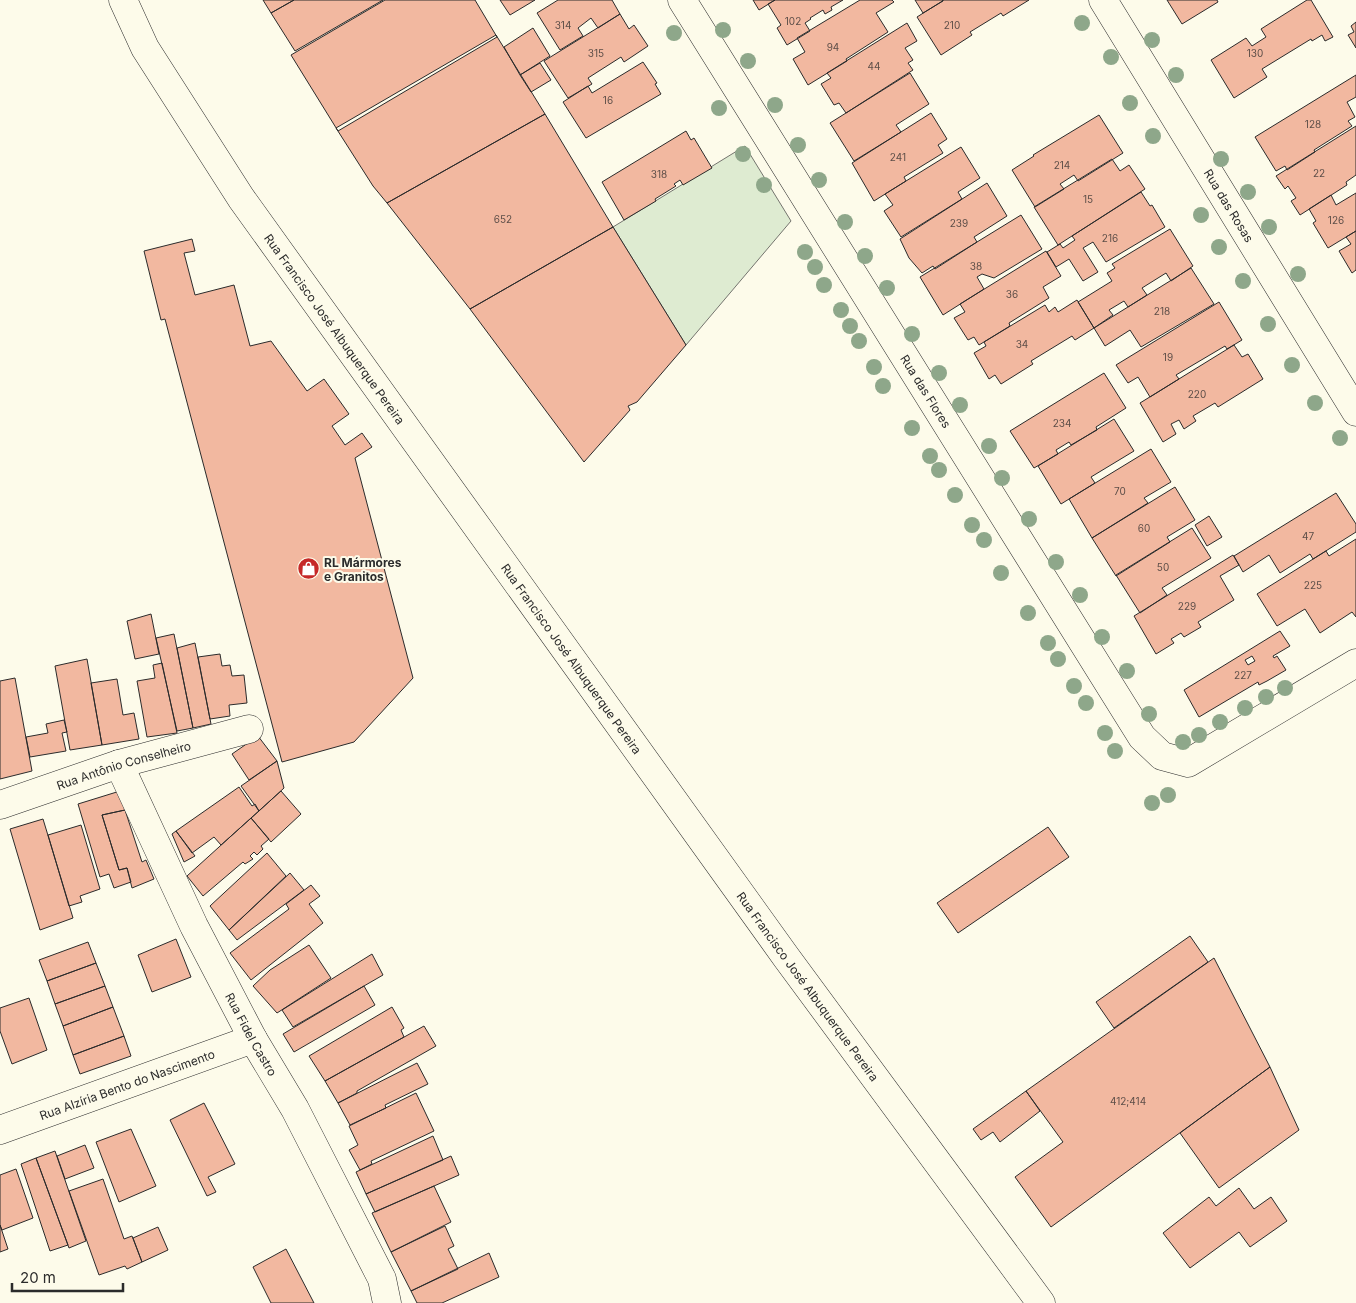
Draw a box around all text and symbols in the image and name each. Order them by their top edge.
house number: 102 [785,15,801,27]
house number: 314 [555,19,571,31]
house number: 210 [944,19,960,31]
house number: 94 [827,41,839,53]
house number: 315 [588,47,604,59]
house number: 130 [1247,47,1263,59]
house number: 44 [868,60,880,72]
house number: 16 [603,94,613,106]
house number: 128 [1305,118,1321,130]
house number: 241 [890,151,906,163]
house number: 214 [1054,159,1070,171]
street label: Rua das Rosas [1201,166,1257,245]
house number: 22 [1313,167,1325,179]
house number: 318 [651,168,667,180]
house number: 15 [1083,193,1093,205]
house number: 652 [494,213,512,225]
house number: 126 [1328,214,1344,226]
house number: 239 [950,217,968,229]
street label: Rua Francisco José Albuquerque Pereira [262,231,408,427]
house number: 216 [1102,232,1118,244]
house number: 38 [970,260,982,272]
house number: 36 [1006,288,1018,300]
house number: 218 [1154,305,1170,317]
house number: 34 [1016,338,1028,350]
house number: 19 [1163,351,1173,363]
street label: Rua das Flores [898,352,955,431]
house number: 220 [1188,388,1206,400]
house number: 234 [1053,417,1071,429]
house number: 70 [1114,485,1126,497]
house number: 60 [1138,522,1150,534]
house number: 47 [1302,530,1314,542]
place label: RL Mármores e Granitos [324,555,402,584]
shop icon: RL Mármores e Granitos [296,557,320,581]
street label: Rua Francisco José Albuquerque Pereira [498,561,645,757]
house number: 50 [1157,561,1169,573]
house number: 225 [1304,579,1322,591]
house number: 229 [1178,600,1196,612]
house number: 227 [1234,669,1252,681]
street label: Rua Antônio Conselheiro [54,738,192,793]
street label: Rua Francisco José Albuquerque Pereira [734,889,882,1084]
street label: Rua Fidel Castro [223,990,281,1078]
street label: Rua Alzíria Bento do Nascimento [37,1046,217,1123]
house number: 412;414 [1110,1095,1146,1107]
scale bar [12,1260,124,1292]
text: 20 m [20,1268,56,1287]

